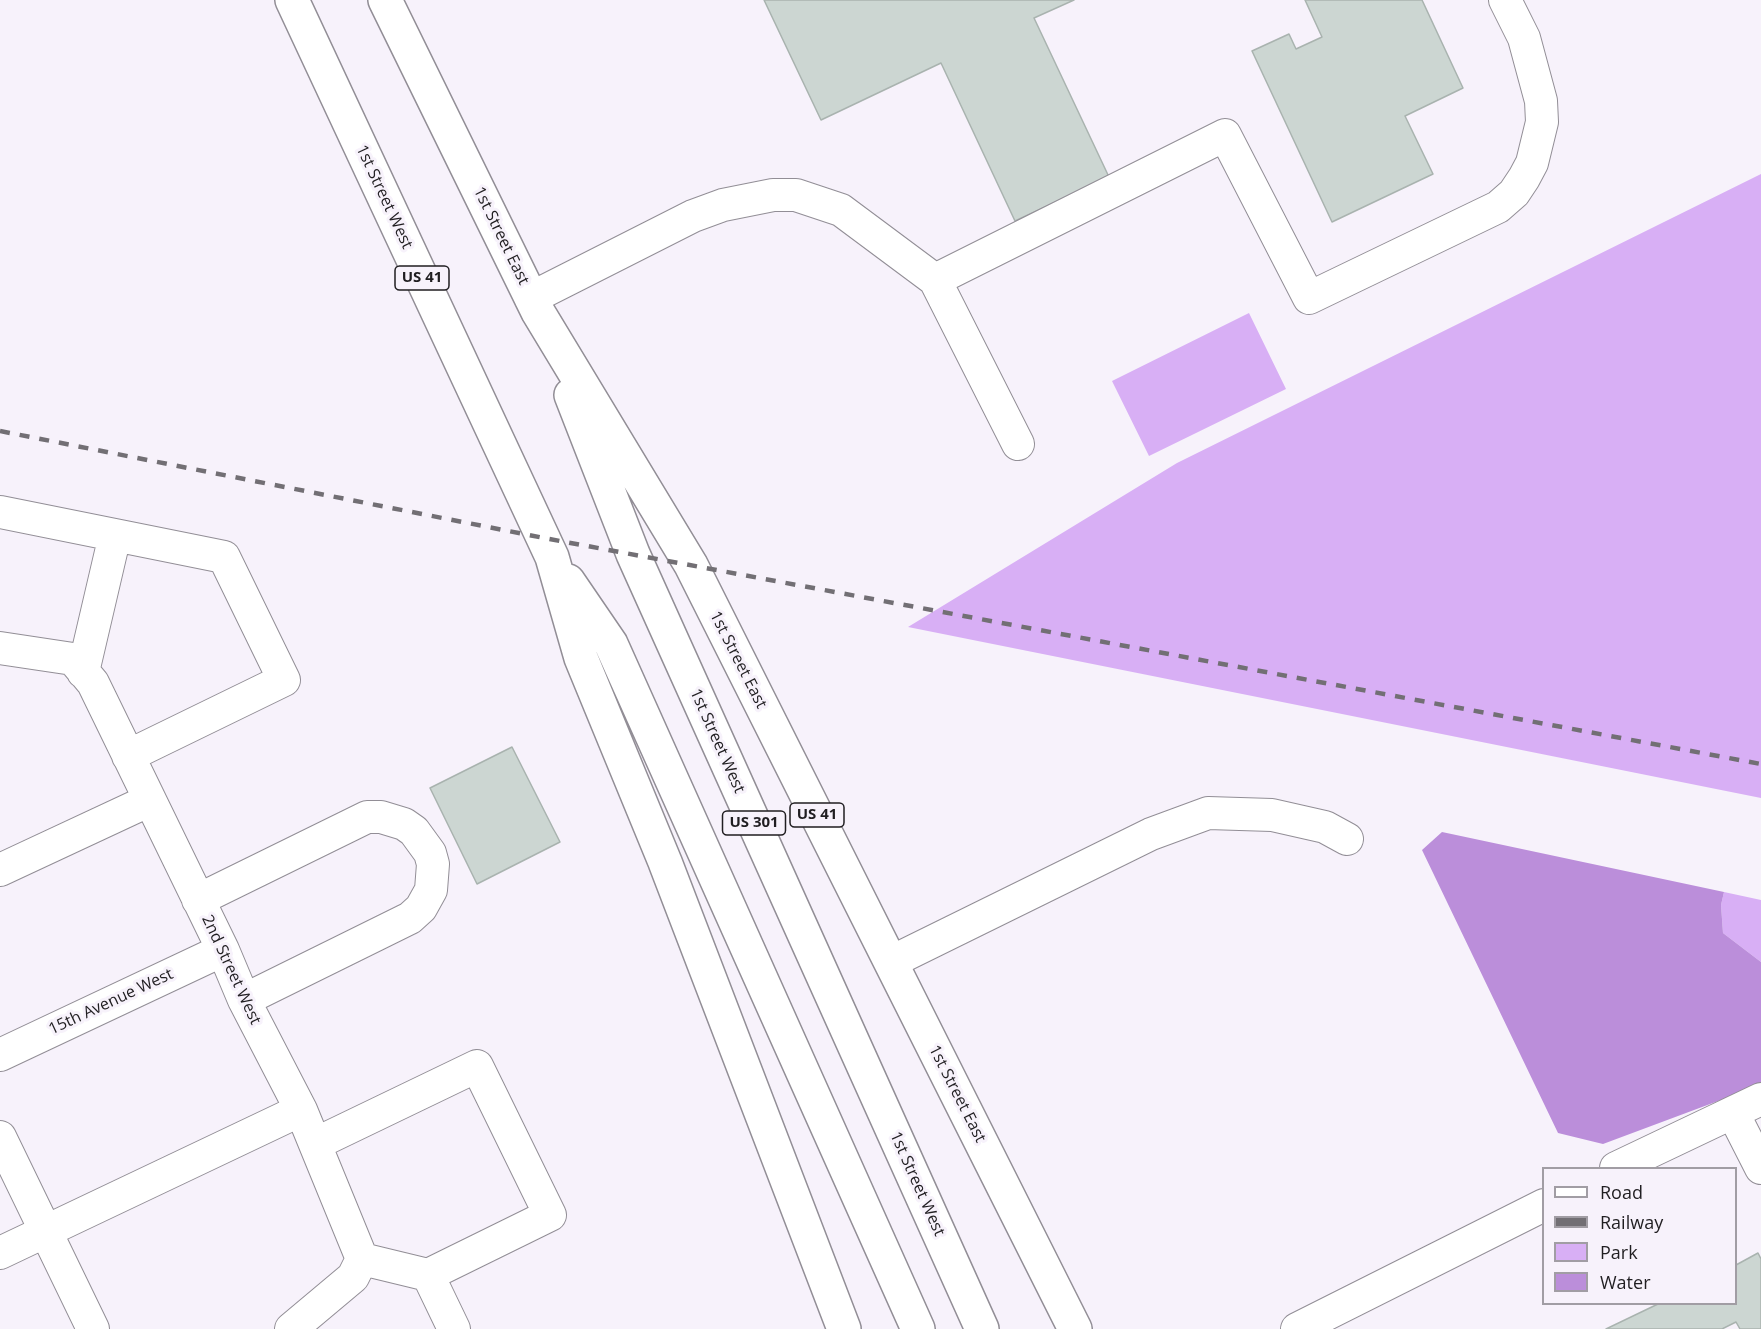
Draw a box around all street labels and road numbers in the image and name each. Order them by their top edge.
street label: 1st Street West [352,142,416,252]
street label: 1st Street East [469,184,533,288]
road number: US 41 [395,266,449,290]
street label: 1st Street East [705,608,771,712]
street label: 1st Street West [685,686,749,796]
road number: US 41 [790,803,844,827]
road number: US 301 [722,811,786,835]
street label: 2nd Street West [197,912,265,1028]
street label: 15th Avenue West [46,965,176,1039]
street label: 1st Street East [924,1042,990,1146]
street label: 1st Street West [885,1129,949,1239]

